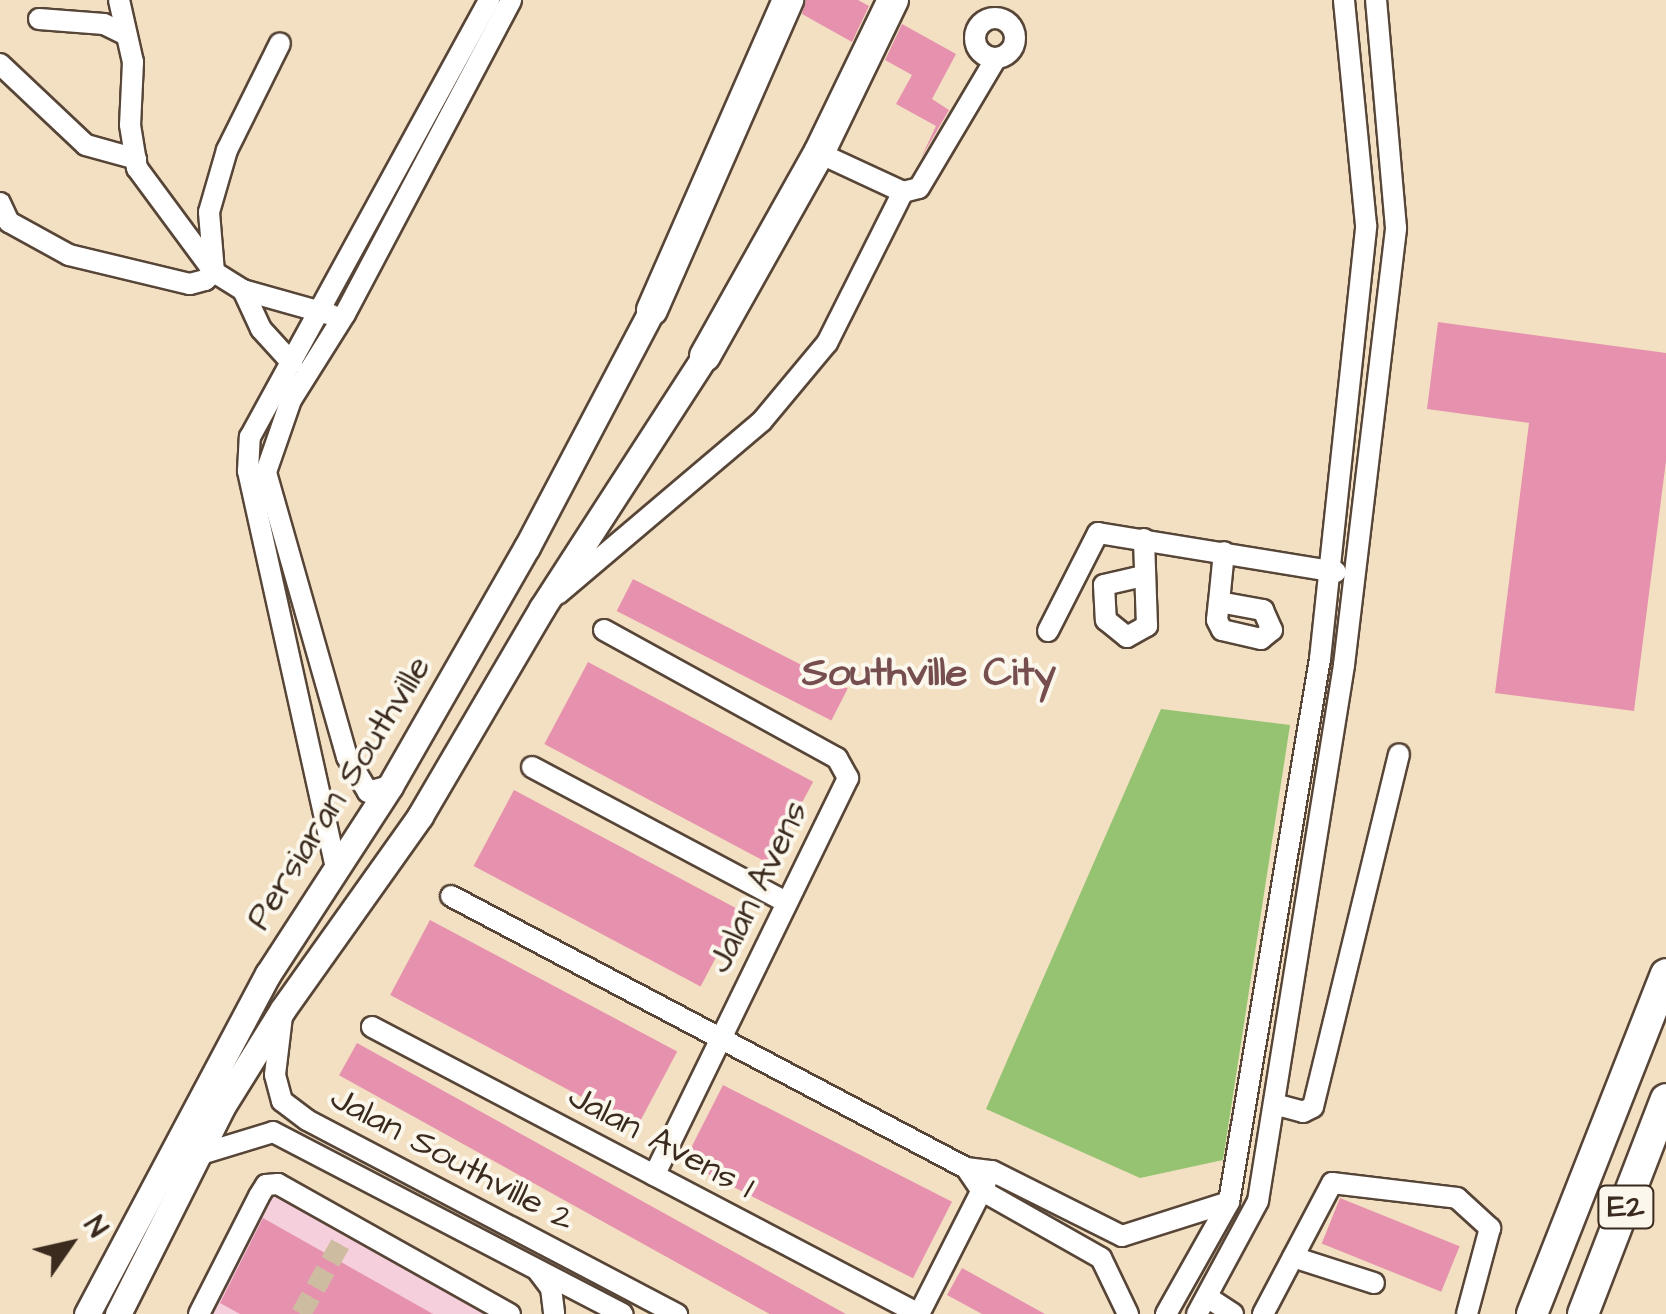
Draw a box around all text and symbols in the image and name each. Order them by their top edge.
street label: Persiaran Southville [238,648,440,938]
district label: Southville City [802,650,1056,698]
street label: Jalan Avens [698,794,818,980]
street label: Jalan Avens 1 [561,1076,761,1208]
street label: Jalan Southville 2 [323,1077,581,1241]
road number: E2 [1596,1180,1656,1234]
north arrow [20,1194,120,1294]
text: N [74,1209,116,1245]

